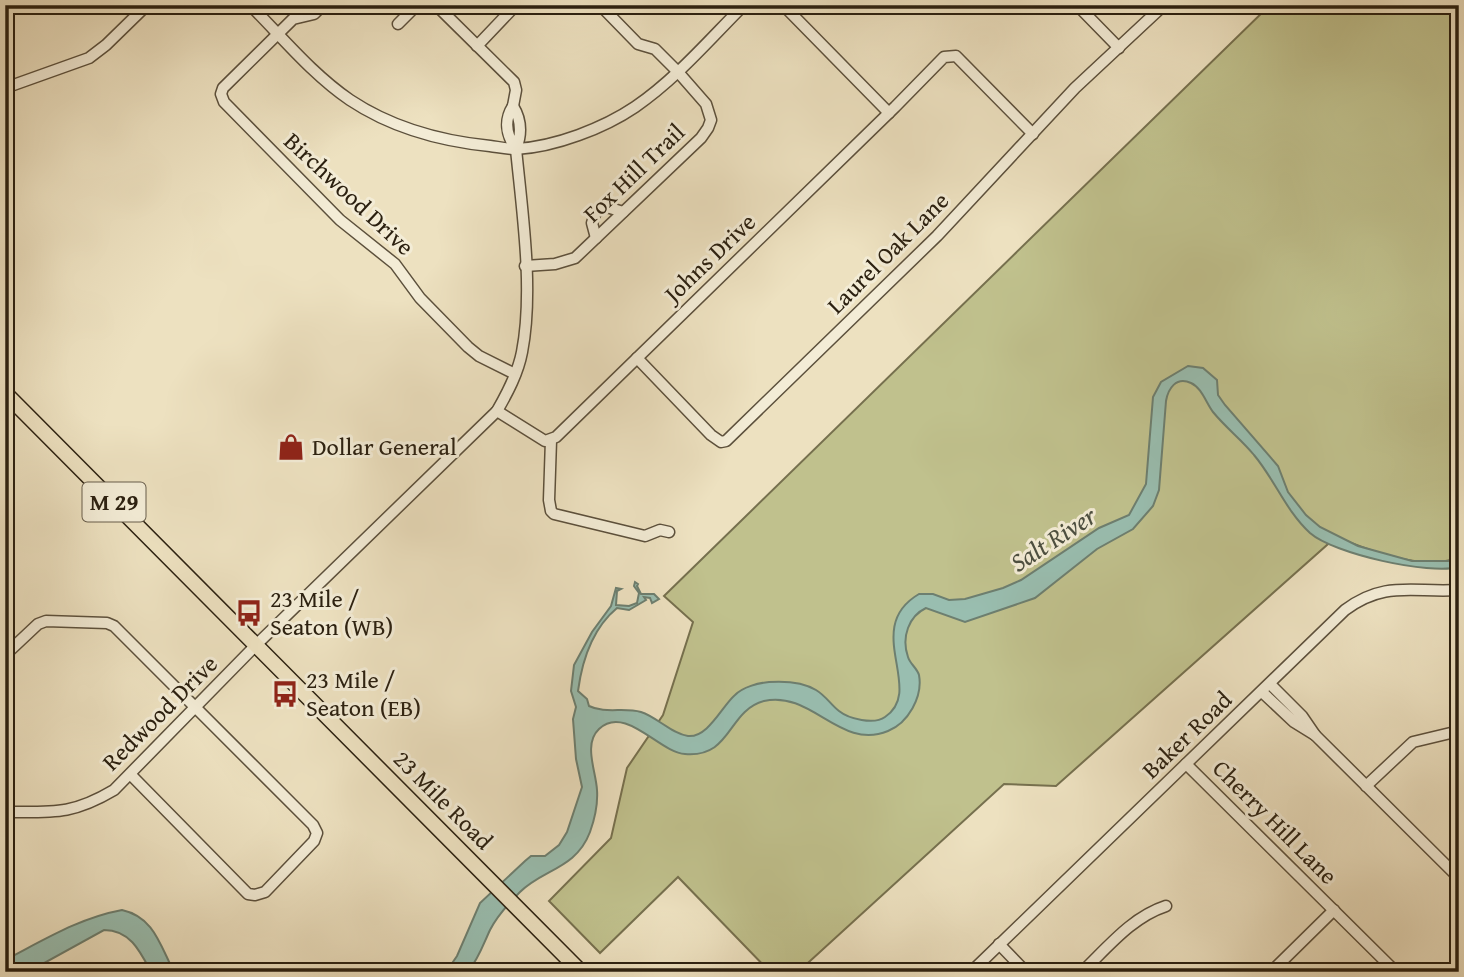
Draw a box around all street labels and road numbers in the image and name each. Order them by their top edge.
street label: Fox Hill Trail [575,115,693,230]
street label: Birchwood Drive [276,124,422,263]
street label: Laurel Oak Lane [819,184,957,322]
street label: Johns Drive [654,205,763,312]
road number: M 29 [82,482,146,522]
street label: Redwood Drive [94,647,225,778]
street label: Baker Road [1134,683,1240,787]
street label: 23 Mile Road [386,742,501,858]
street label: Cherry Hill Lane [1205,751,1346,892]

